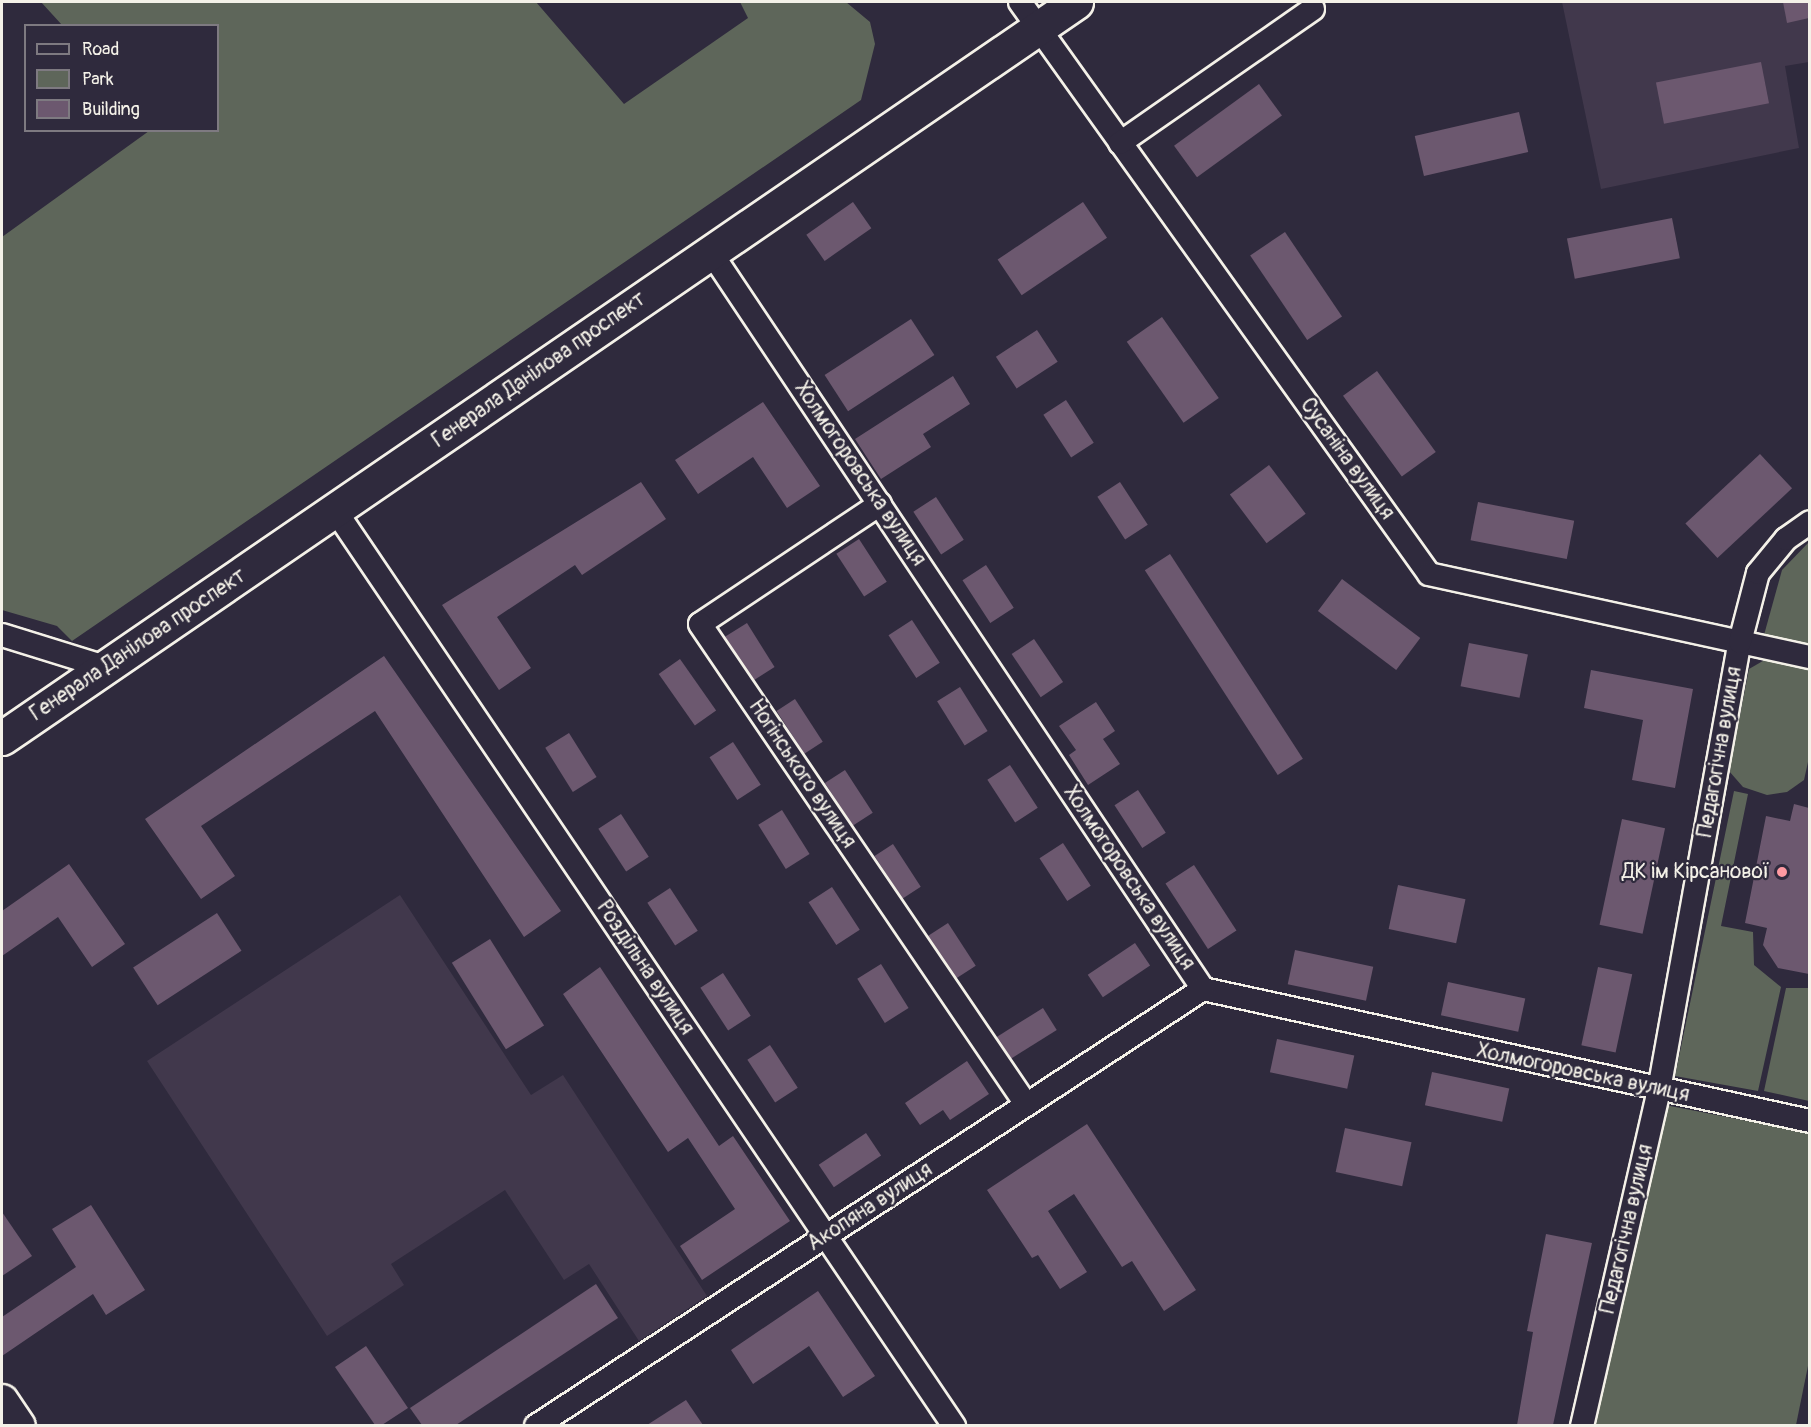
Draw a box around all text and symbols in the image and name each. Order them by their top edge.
legend [24,24,219,132]
text: Road [82,38,119,61]
text: Park [82,68,114,91]
text: Building [82,98,140,121]
street label: Генерала Данілова проспект [427,287,651,453]
street label: Холмогоровська вулиця [789,377,931,571]
street label: Сусаніна вулиця [1294,393,1400,525]
street label: Генерала Данілова проспект [25,563,251,727]
street label: Педагогічна вулиця [1693,665,1747,839]
street label: Ногінського вулиця [743,695,861,853]
street label: Холмогоровська вулиця [1058,781,1200,975]
place label: ДК ім Кірсанової [1622,859,1770,885]
marker: ДК ім Кірсанової [1775,865,1789,879]
street label: Роздільна вулиця [591,896,699,1040]
street label: Холмогоровська вулиця [1474,1038,1692,1108]
street label: Педагогічна вулиця [1595,1142,1659,1316]
street label: Акопяна вулиця [803,1157,937,1257]

